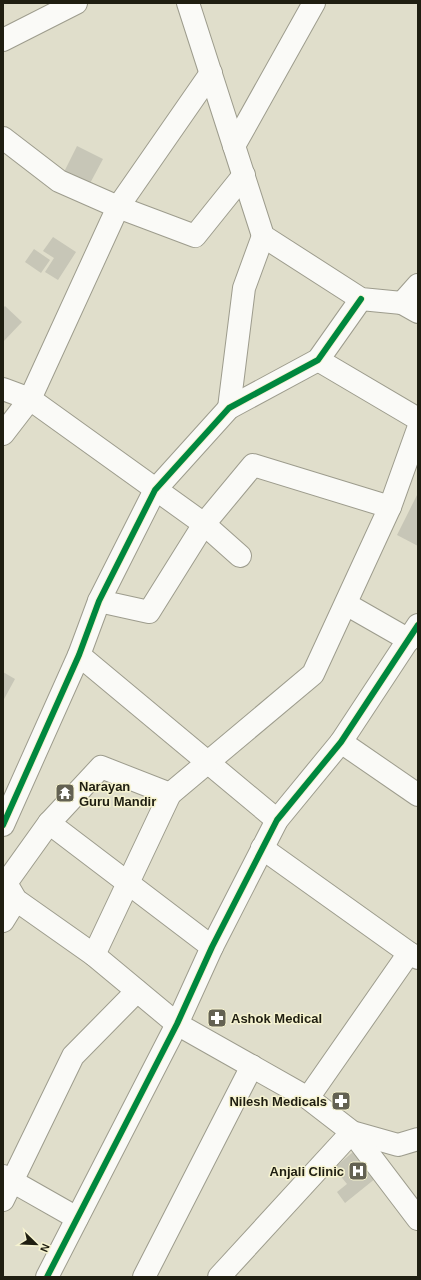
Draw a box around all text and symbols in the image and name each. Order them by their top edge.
place label: Narayan Guru Mandir [79,779,156,809]
temple icon: Narayan Guru Mandir [54,782,76,804]
pharmacy icon: Ashok Medical [206,1007,228,1029]
place label: Ashok Medical [231,1011,322,1026]
pharmacy icon: Nilesh Medicals [330,1090,352,1112]
place label: Nilesh Medicals [229,1094,327,1109]
hospital icon: Anjali Clinic [347,1160,369,1182]
place label: Anjali Clinic [270,1164,344,1179]
north arrow [16,1224,56,1264]
text: N [38,1242,52,1254]

